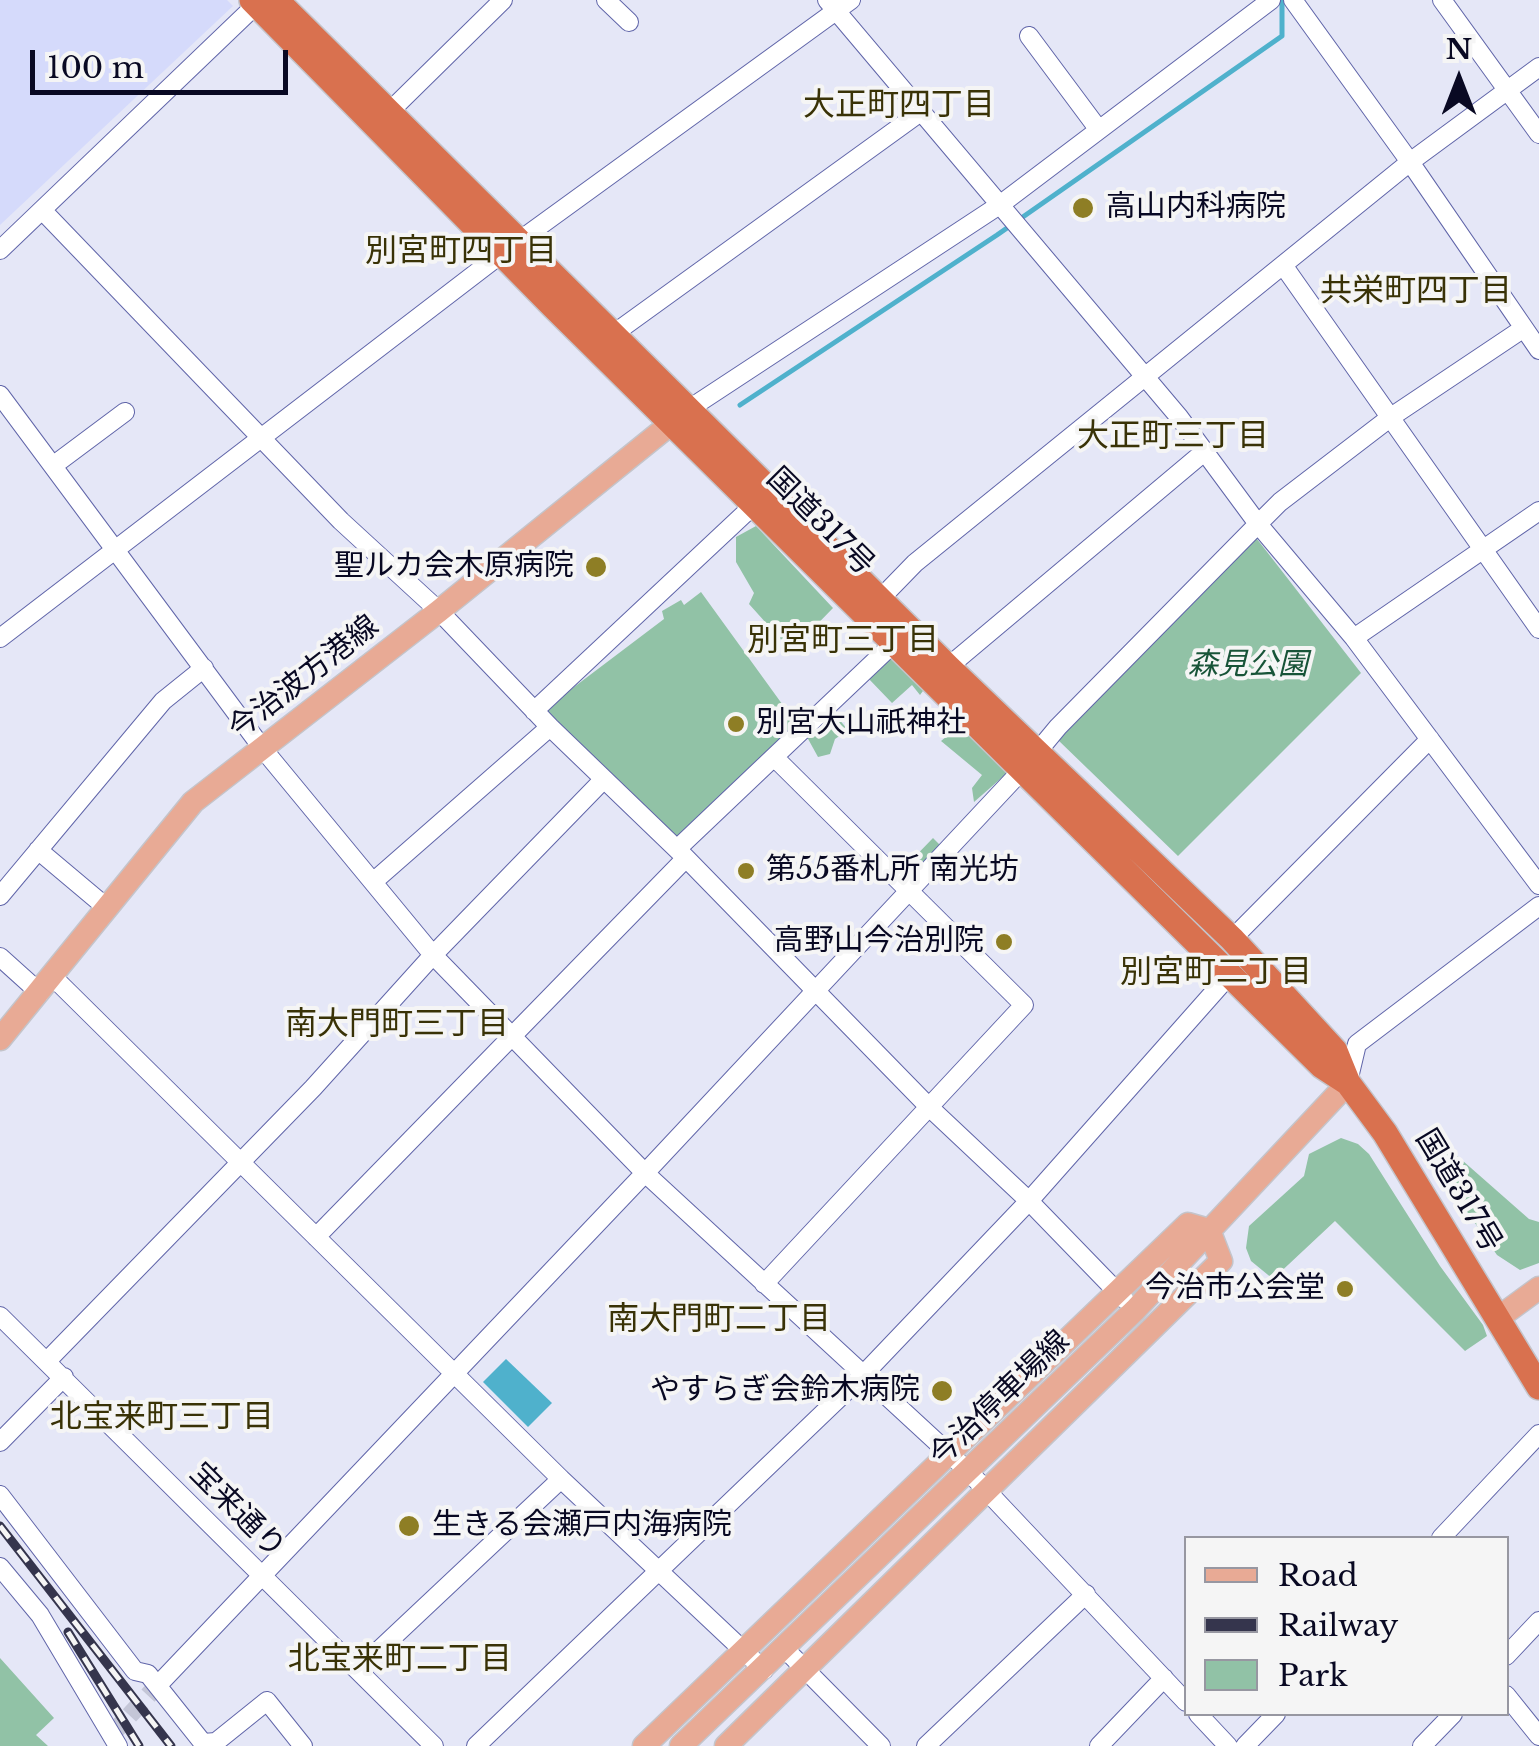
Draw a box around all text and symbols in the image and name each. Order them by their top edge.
scale bar [35,30,292,92]
north arrow [1409,30,1509,130]
text: N [1446,32,1472,67]
text: 100 m [47,49,144,86]
district label: 大正町四丁目 [803,87,995,125]
place label: 高山内科病院 [1106,190,1286,226]
marker: 高山内科病院 [1070,195,1096,221]
district label: 別宮町四丁目 [365,233,557,271]
district label: 共栄町四丁目 [1320,273,1512,311]
district label: 大正町三丁目 [1077,418,1269,456]
street label: 国道317号 [759,461,881,583]
place label: 聖ルカ会木原病院 [334,549,574,585]
marker: 聖ルカ会木原病院 [583,554,609,580]
street label: 今治波方港線 [222,608,386,748]
district label: 別宮町三丁目 [747,622,939,660]
park label: 森見公園 [1188,648,1308,684]
place label: 別宮大山祇神社 [756,706,966,742]
marker: 別宮大山祇神社 [725,713,747,735]
place label: 第55番札所 南光坊 [766,853,1019,889]
marker: 第55番札所 南光坊 [735,860,757,882]
place label: 高野山今治別院 [774,924,984,960]
marker: 高野山今治別院 [993,931,1015,953]
district label: 別宮町二丁目 [1120,954,1312,992]
district label: 南大門町三丁目 [285,1006,509,1044]
street label: 国道317号 [1407,1123,1509,1259]
place label: 今治市公会堂 [1145,1271,1325,1307]
marker: 今治市公会堂 [1334,1278,1356,1300]
district label: 南大門町二丁目 [607,1301,831,1339]
street label: 今治停車場線 [923,1324,1077,1474]
place label: やすらぎ会鈴木病院 [650,1373,920,1409]
marker: やすらぎ会鈴木病院 [929,1378,955,1404]
district label: 北宝来町三丁目 [50,1399,274,1437]
street label: 宝来通り [182,1456,292,1566]
place label: 生きる会瀬戸内海病院 [432,1508,732,1544]
marker: 生きる会瀬戸内海病院 [396,1513,422,1539]
legend [1184,1536,1509,1716]
text: Road [1278,1557,1358,1594]
text: Railway [1278,1607,1398,1644]
district label: 北宝来町二丁目 [288,1641,512,1679]
text: Park [1278,1657,1348,1694]

